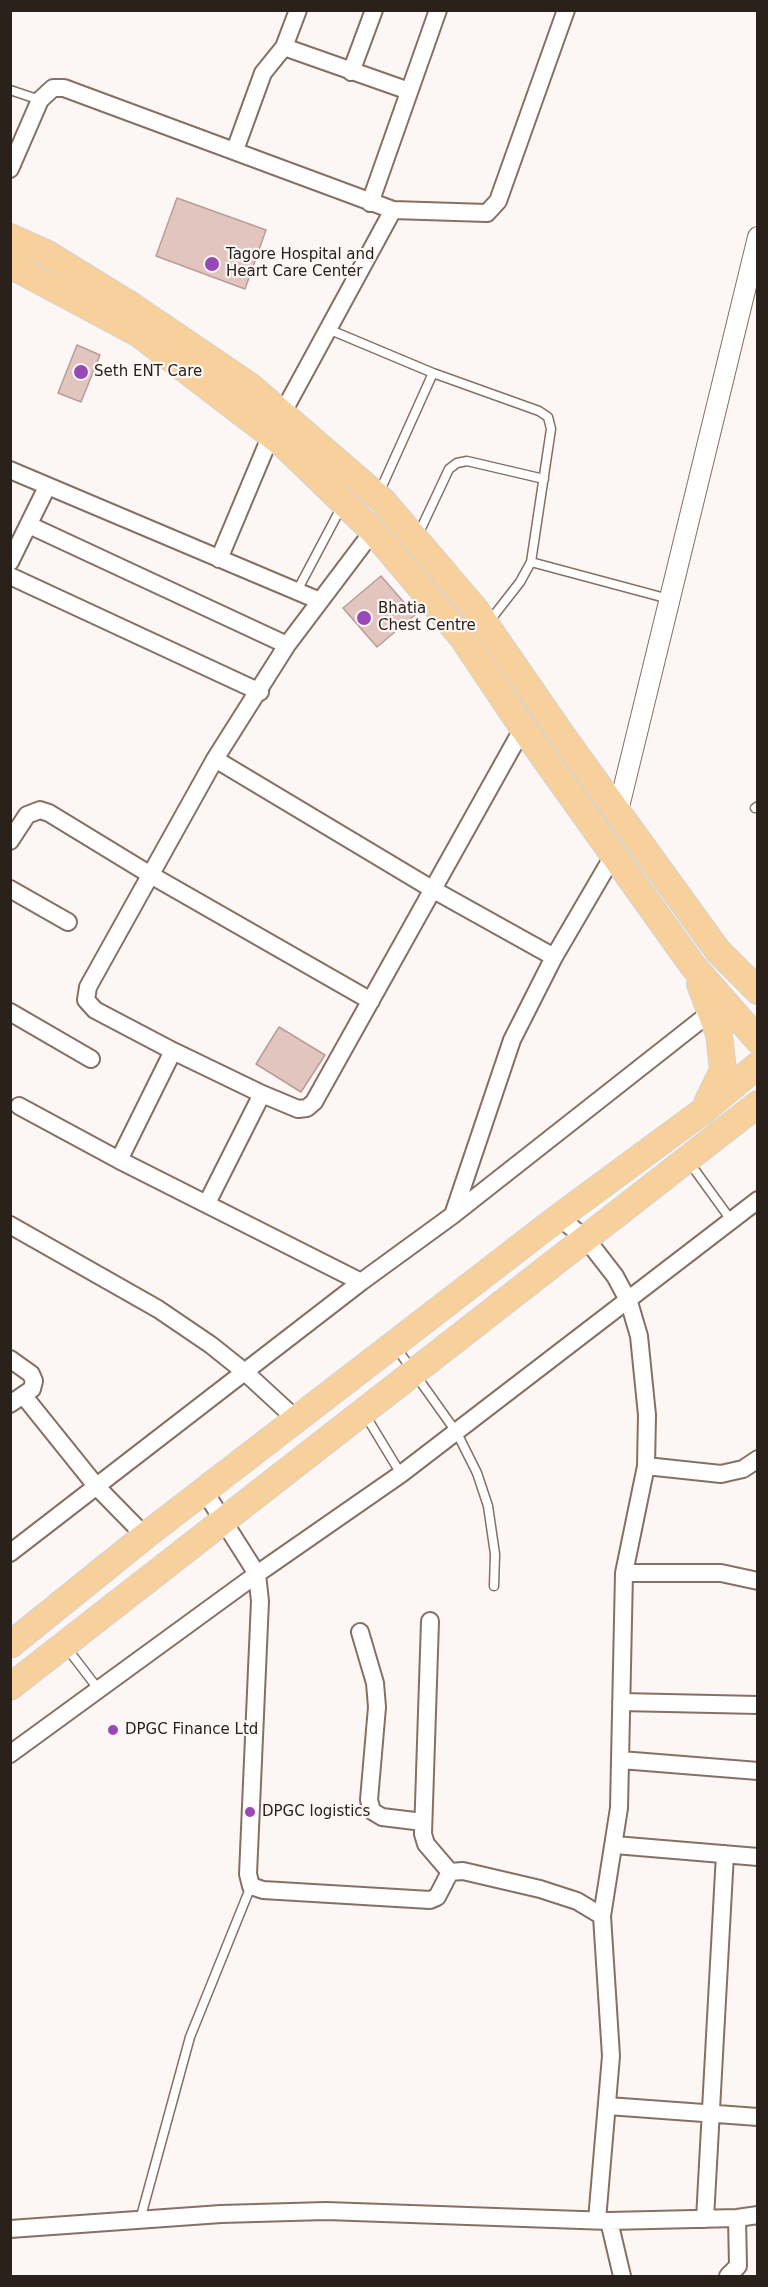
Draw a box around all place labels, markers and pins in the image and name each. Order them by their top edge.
place label: Tagore Hospital and Heart Care Center [226,246,375,281]
marker: Tagore Hospital and Heart Care Center [203,255,221,273]
marker: Seth ENT Care [72,363,90,381]
place label: Seth ENT Care [94,363,202,381]
place label: Bhatia Chest Centre [378,600,476,635]
marker: Bhatia Chest Centre [355,609,373,627]
place label: DPGC Finance Ltd [125,1721,258,1739]
marker: DPGC Finance Ltd [106,1723,120,1737]
place label: DPGC logistics [262,1803,370,1821]
marker: DPGC logistics [243,1805,257,1819]

